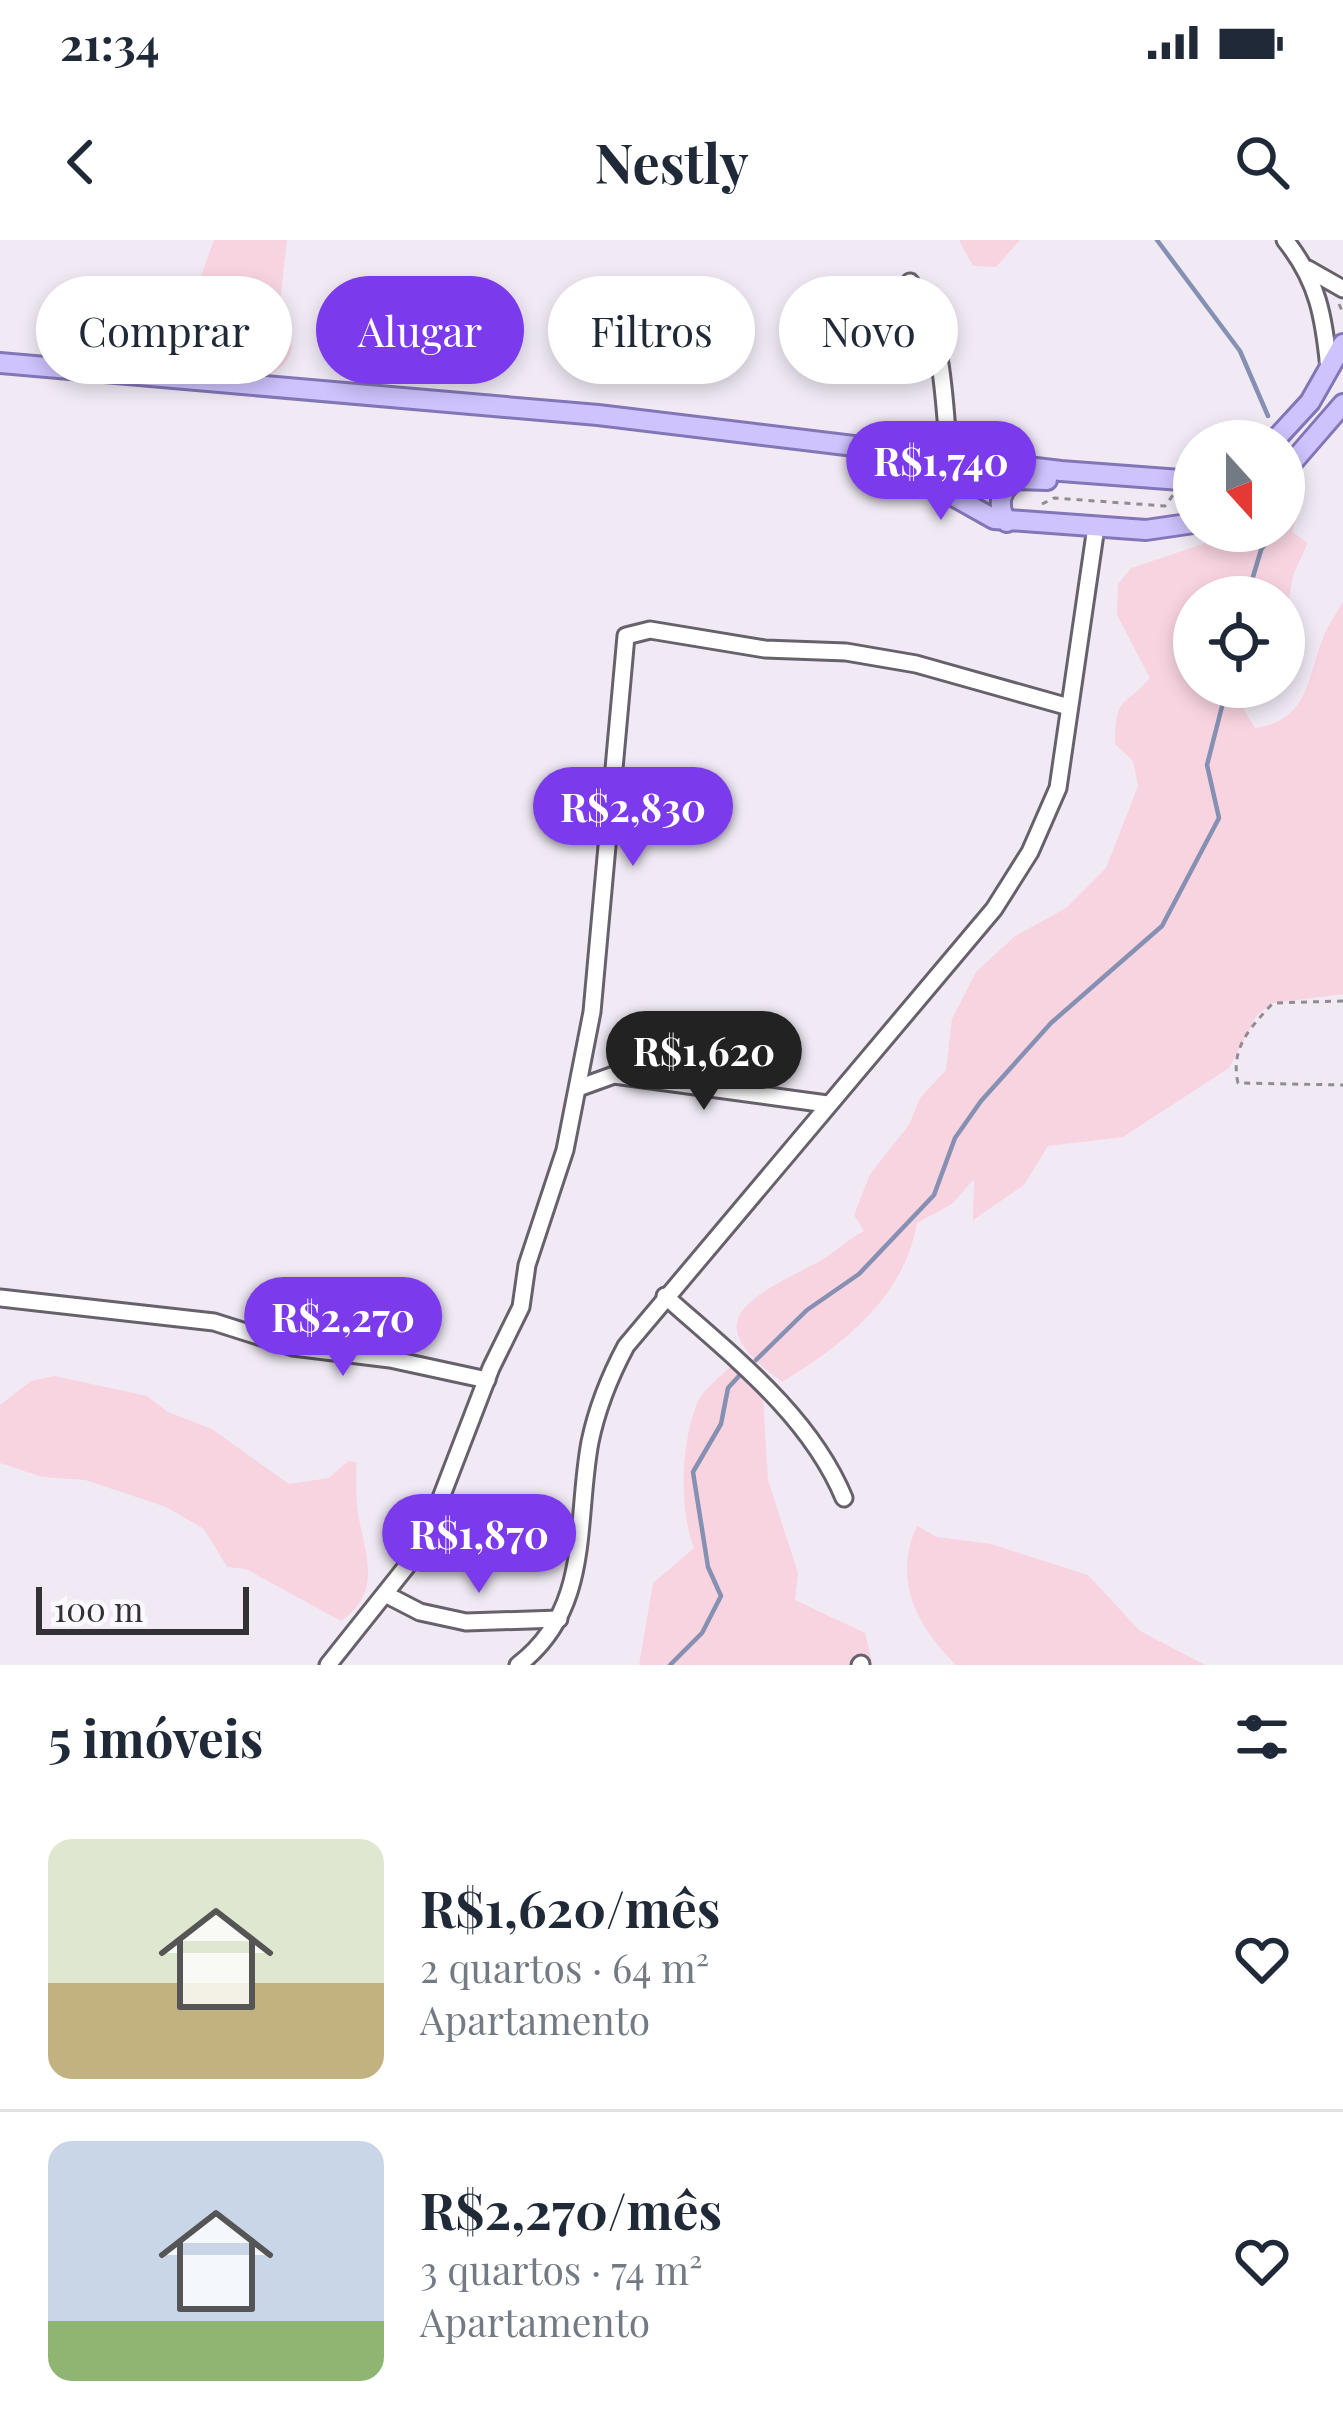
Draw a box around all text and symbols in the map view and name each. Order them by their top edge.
text: 21:34 [60,12,160,72]
text: Nestly [595,126,748,198]
icon: back [48,129,114,195]
icon: search [1229,129,1295,195]
chip: Comprar [36,276,292,384]
chip: Alugar [316,276,524,384]
chip: Filtros [548,276,755,384]
chip: Novo [779,276,958,384]
north arrow [1173,420,1305,552]
map controls [1173,420,1305,708]
pin: R$1,740 [830,421,1052,523]
text: R$1,740 [873,434,1009,486]
button: locate [1173,576,1305,708]
pin: R$2,830 [522,767,744,869]
text: R$2,830 [560,780,706,832]
pin: R$1,620 [593,1011,815,1113]
text: R$1,620 [633,1024,775,1076]
pin: R$2,270 [232,1277,454,1379]
text: R$2,270 [271,1290,415,1342]
pin: R$1,870 [368,1494,590,1596]
text: R$1,870 [409,1507,549,1559]
scale bar [36,1581,249,1634]
text: 100 m [54,1586,143,1630]
text: 5 imóveis [48,1703,263,1771]
icon: filters [1229,1704,1295,1770]
text: R$1,620/mês [420,1873,720,1941]
icon: home [144,1887,288,2031]
icon: heart [1229,1926,1295,1992]
text: 2 quartos · 64 m² [420,1941,709,1993]
text: Apartamento [420,1993,650,2045]
text: R$2,270/mês [420,2175,722,2243]
icon: home [144,2189,288,2333]
icon: heart [1229,2228,1295,2294]
text: 3 quartos · 74 m² [420,2243,702,2295]
text: Apartamento [420,2295,650,2347]

